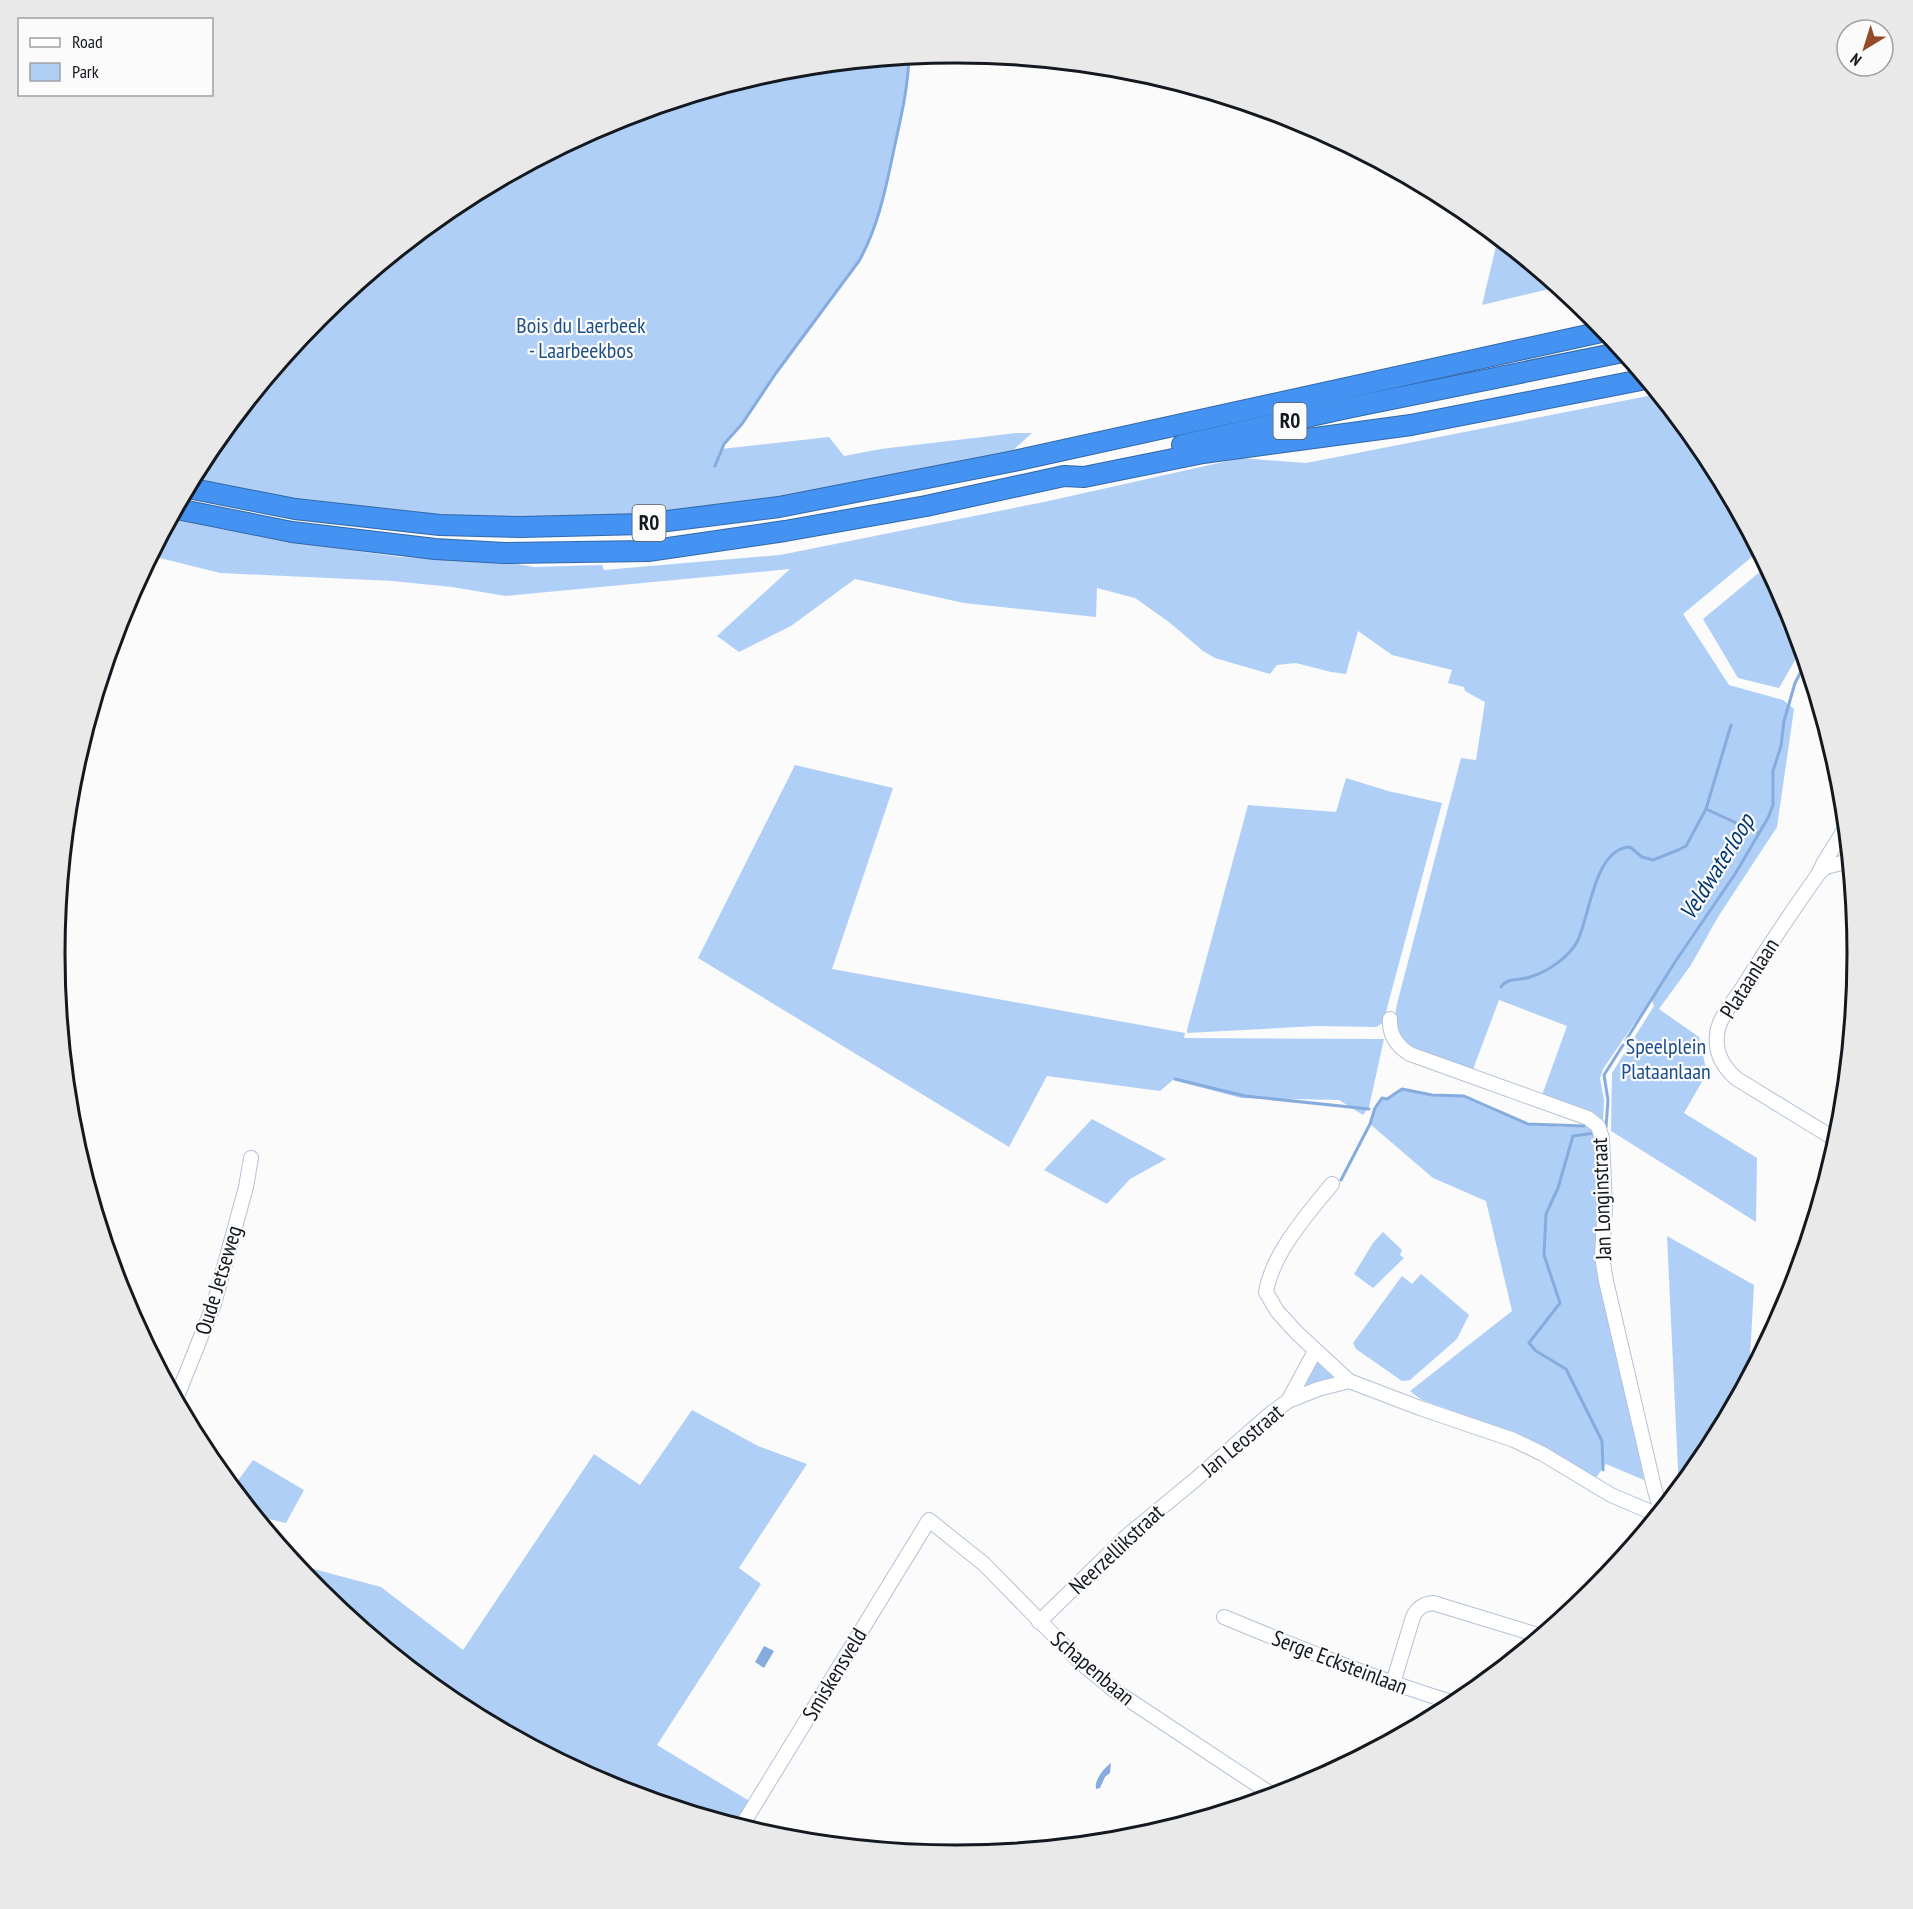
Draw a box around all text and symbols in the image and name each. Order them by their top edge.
legend [18,18,213,96]
north arrow [1835,18,1895,78]
text: Road [72,30,103,53]
text: N [1846,49,1865,70]
text: Park [72,60,99,83]
park label: Bois du Laerbeek - Laarbeekbos [516,311,646,364]
road number: R0 [1274,403,1306,439]
road number: R0 [632,505,666,541]
water label: Veldwaterloop [1672,807,1762,926]
street label: Plataanlaan [1713,933,1785,1023]
park label: Speelplein Plataanlaan [1621,1032,1711,1085]
street label: Jan Longinstraat [1585,1137,1617,1262]
street label: Oude Jetseweg [188,1222,248,1338]
street label: Jan Leostraat [1195,1398,1289,1483]
street label: Neerzellikstraat [1063,1498,1169,1600]
street label: Smiskensveld [796,1623,872,1725]
street label: Serge Ecksteinlaan [1268,1623,1412,1701]
street label: Schapenbaan [1045,1625,1141,1711]

